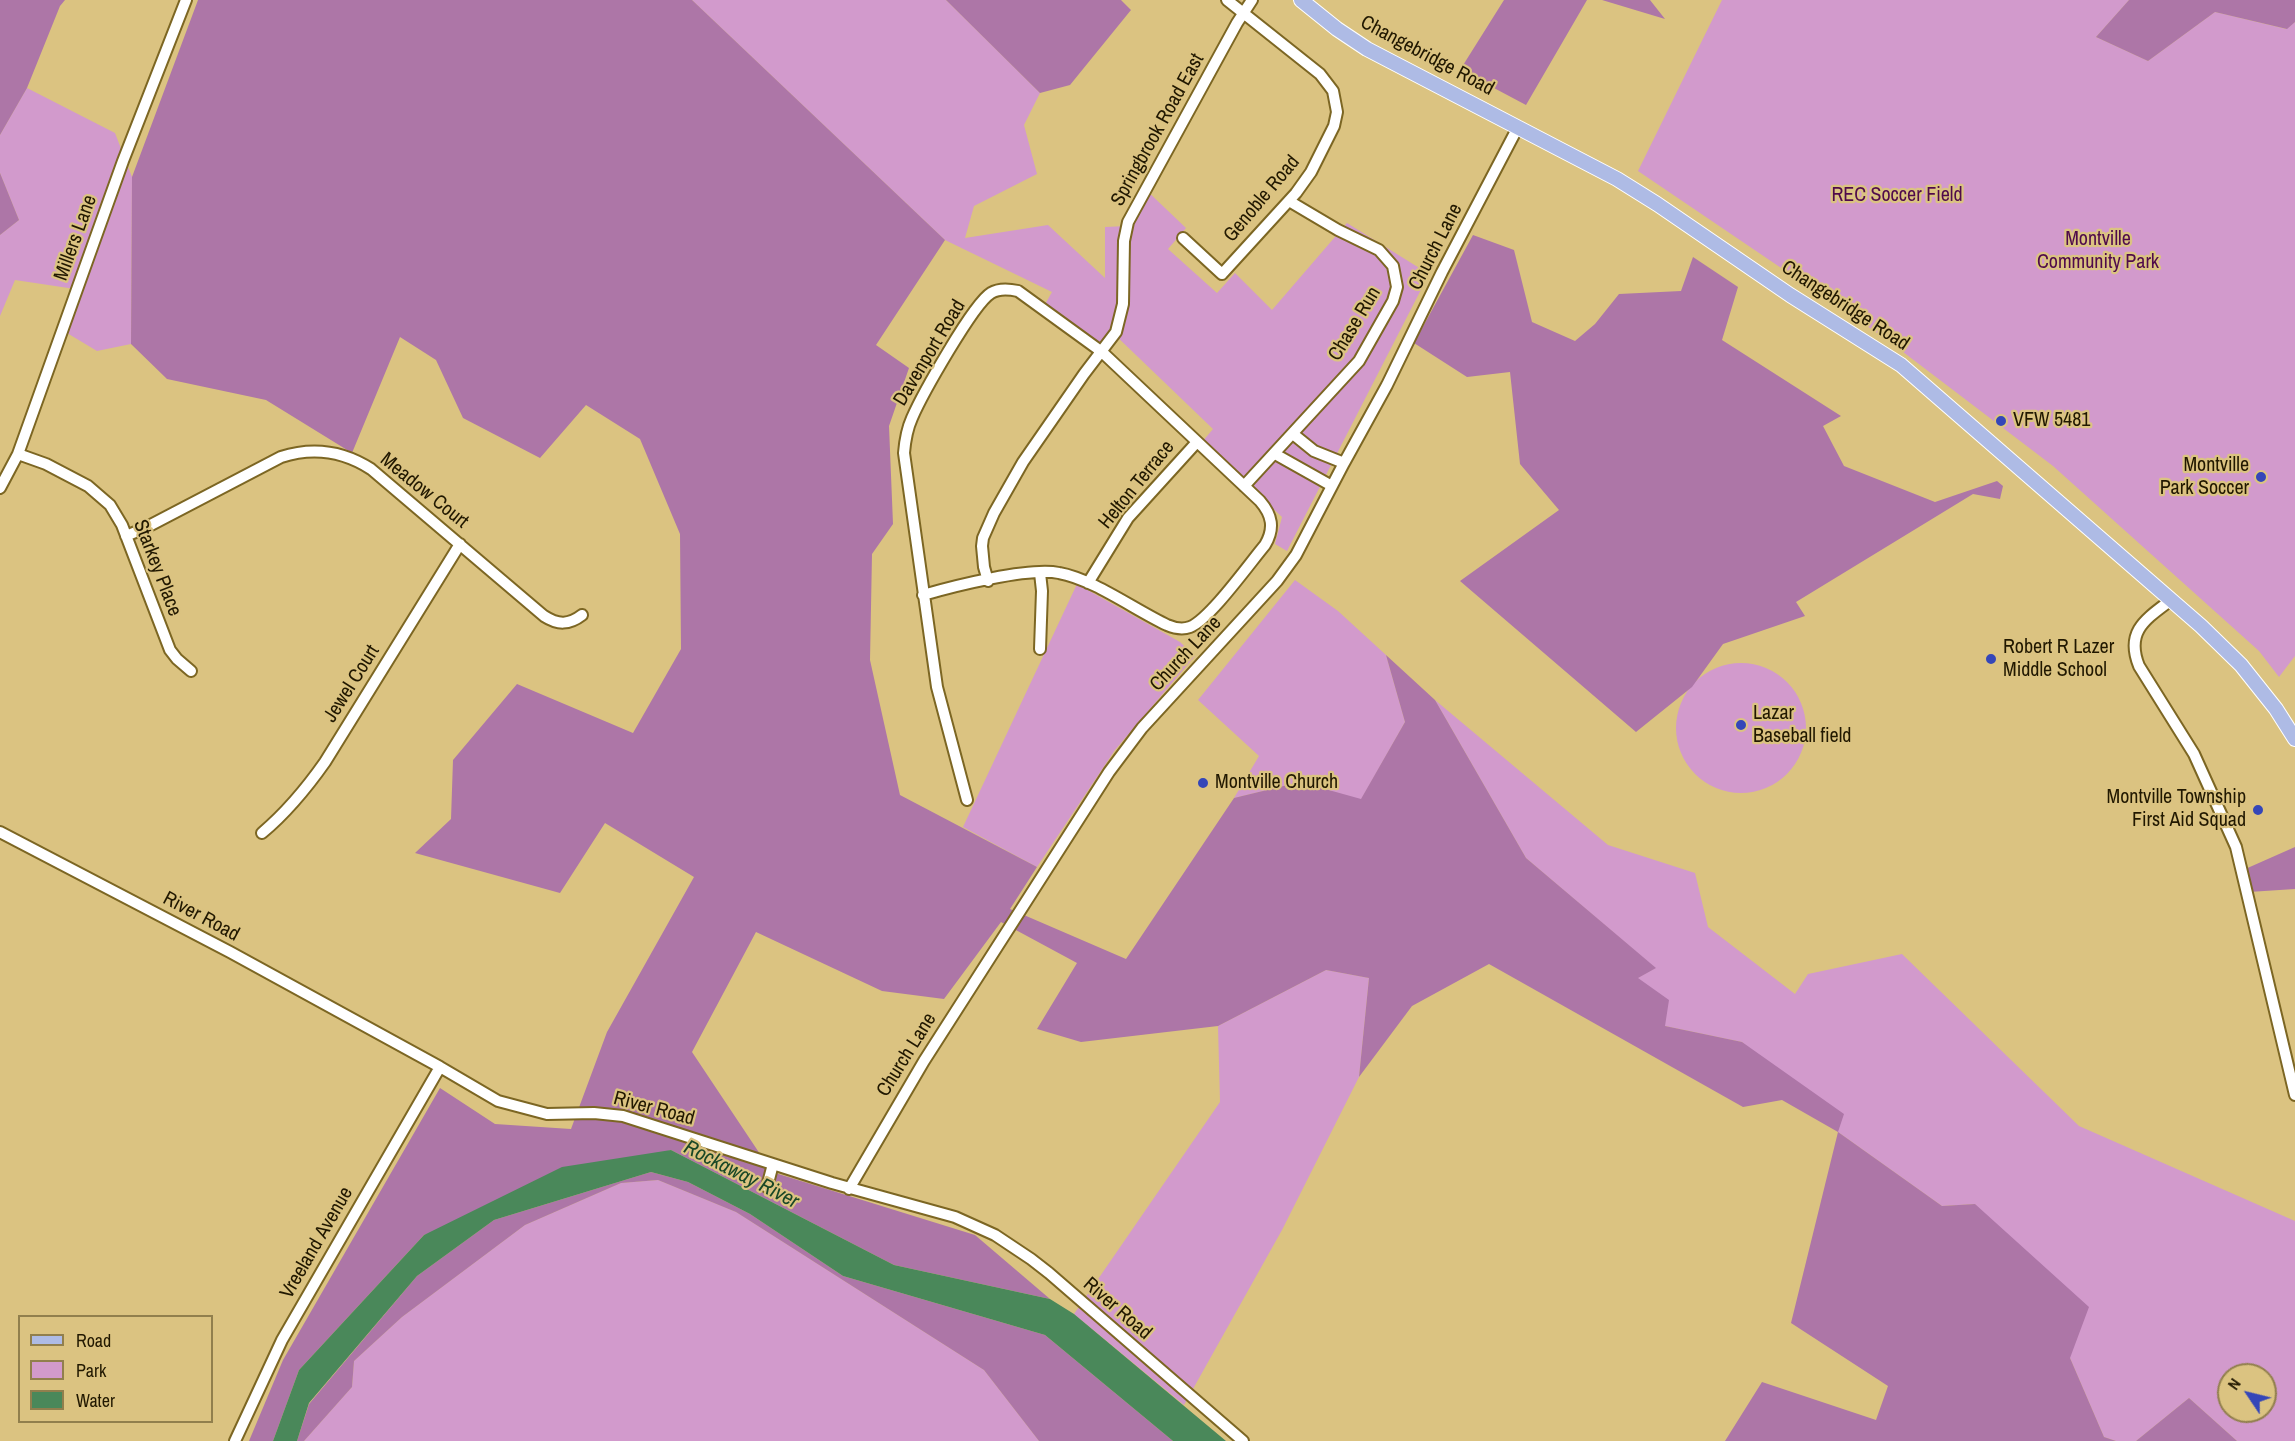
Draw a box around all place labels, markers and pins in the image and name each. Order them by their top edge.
place label: VFW 5481 [2013,409,2090,433]
marker: VFW 5481 [1994,414,2008,428]
place label: Montville Park Soccer [2160,454,2249,501]
marker: Montville Park Soccer [2254,470,2268,484]
place label: Robert R Lazer Middle School [2003,636,2114,683]
marker: Robert R Lazer Middle School [1984,652,1998,666]
place label: Lazar Baseball field [1753,702,1851,749]
marker: Lazar Baseball field [1734,718,1748,732]
place label: Montville Church [1215,771,1338,795]
marker: Montville Church [1196,776,1210,790]
place label: Montville Township First Aid Squad [2107,786,2246,833]
marker: Montville Township First Aid Squad [2251,803,2265,817]

